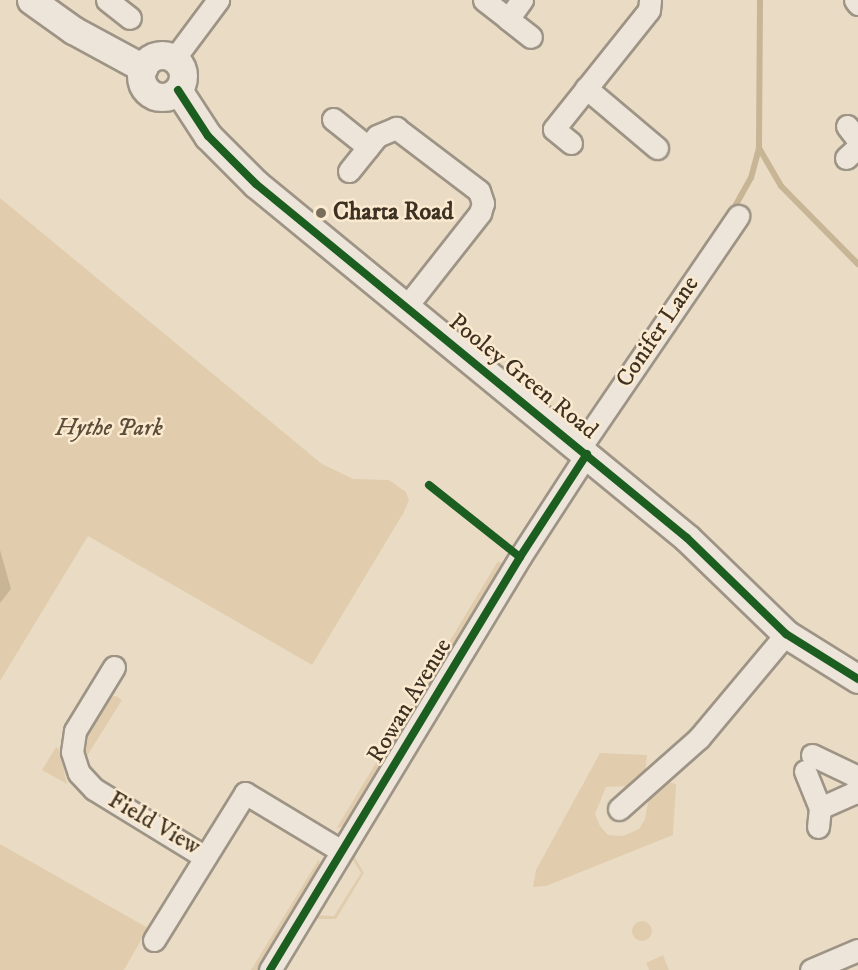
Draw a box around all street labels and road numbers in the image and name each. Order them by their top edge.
street label: Conifer Lane [610,271,706,393]
street label: Pooley Green Road [443,308,603,446]
street label: Rowan Avenue [362,634,458,768]
street label: Field View [103,786,205,862]

